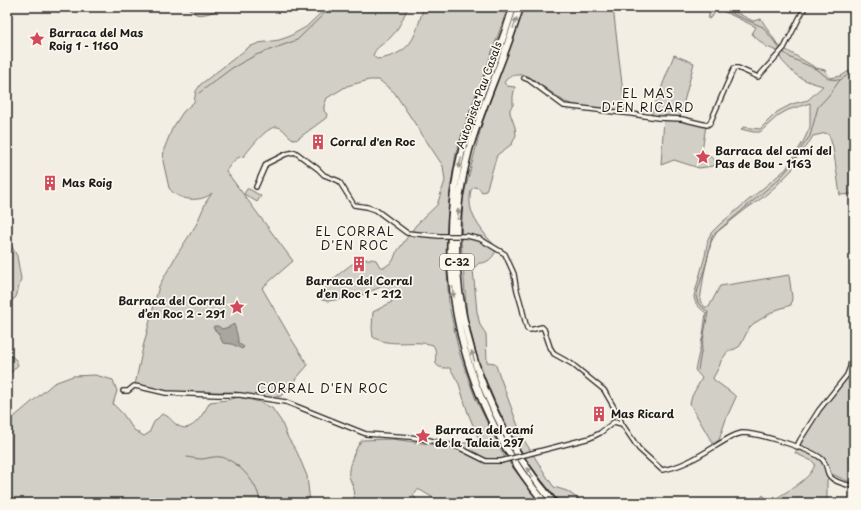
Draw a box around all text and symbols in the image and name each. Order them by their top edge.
one-way arrow [512,17,518,29]
place label: Barraca del Mas Roig 1 - 1160 [49,24,144,54]
place icon: Barraca del Mas Roig 1 - 1160 [28,30,46,48]
street label: Autopista Pau Casals [451,39,506,151]
district label: EL MAS D'EN RICARD [601,84,695,116]
building icon: Corral d'en Roc [309,133,327,151]
place label: Corral d'en Roc [330,133,415,150]
place label: Barraca del camí del Pas de Bou - 1163 [715,142,832,172]
place icon: Barraca del camí del Pas de Bou - 1163 [694,148,712,166]
one-way arrow [456,157,462,169]
building icon: Mas Roig [41,174,59,192]
place label: Mas Roig [62,174,113,191]
one-way arrow [455,208,462,220]
district label: EL CORRAL D'EN ROC [315,222,395,254]
road number: C-32 [440,254,474,270]
building icon: Barraca del Corral d’en Roc 1 - 212 [350,255,368,273]
place label: Barraca del Corral d’en Roc 1 - 212 [306,272,412,302]
one-way arrow [450,286,457,298]
place label: Barraca del Corral d’en Roc 2 - 291 [118,292,225,322]
place icon: Barraca del Corral d’en Roc 2 - 291 [228,298,246,316]
one-way arrow [470,350,476,362]
district label: CORRAL D'EN ROC [257,379,389,397]
building icon: Mas Ricard [590,405,608,423]
place label: Mas Ricard [611,405,675,422]
place label: Barraca del camí de la Talaia 297 [435,421,534,451]
place icon: Barraca del camí de la Talaia 297 [414,427,432,445]
one-way arrow [526,467,534,478]

